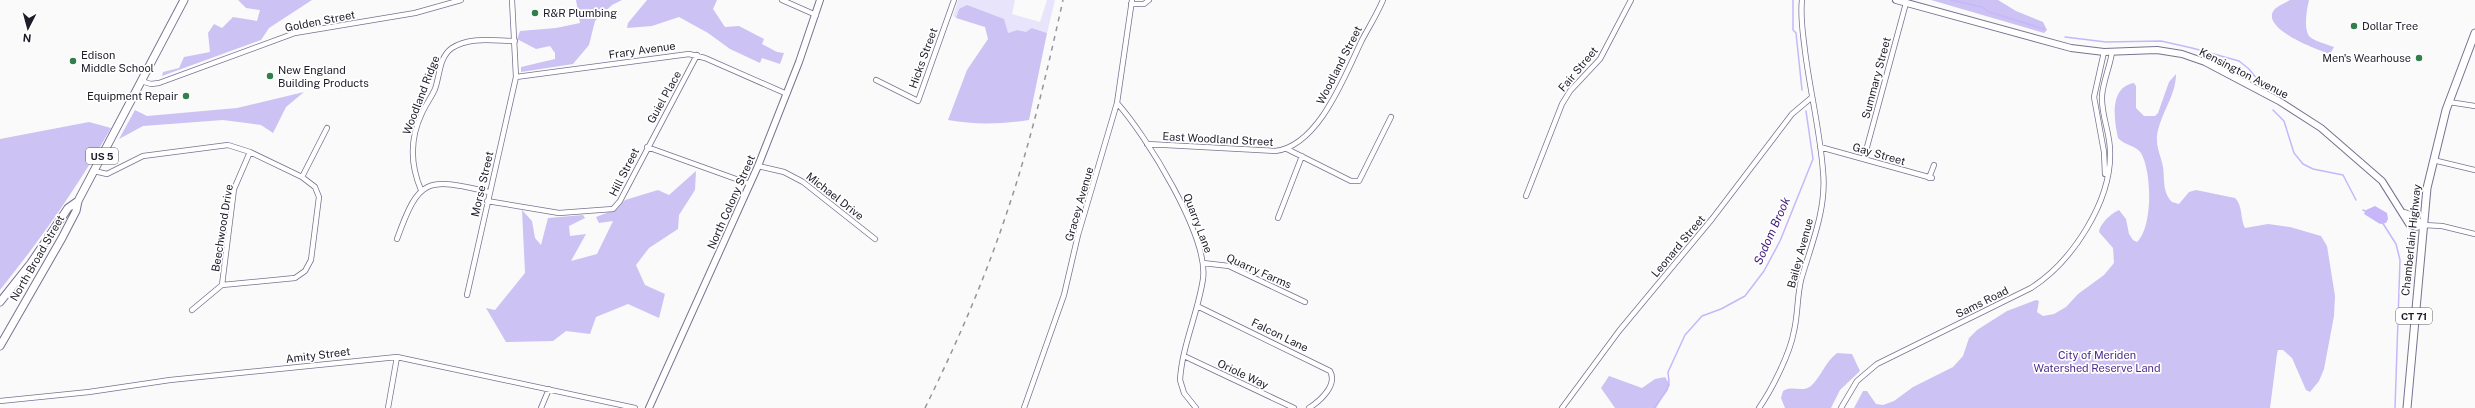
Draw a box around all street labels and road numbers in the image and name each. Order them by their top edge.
street label: Golden Street [284,8,356,34]
street label: Woodland Street [1314,24,1364,106]
street label: Hicks Street [907,26,939,90]
street label: Summary Street [1859,36,1893,120]
street label: Frary Avenue [608,39,676,61]
street label: Fair Street [1556,44,1600,94]
street label: Kensington Avenue [2197,45,2291,101]
street label: Woodland Ridge [400,54,442,136]
street label: Guiel Place [645,69,683,125]
street label: East Woodland Street [1162,130,1274,148]
street label: Gay Street [1851,141,1907,167]
street label: Hill Street [607,146,641,198]
road number: US 5 [86,148,118,164]
street label: Morse Street [469,150,495,218]
street label: North Colony Street [705,153,757,251]
street label: Gracey Avenue [1063,166,1095,242]
street label: Michael Drive [804,170,866,222]
street label: Beechwood Drive [209,183,235,273]
street label: Chamberlain Highway [2399,184,2423,296]
street label: Quarry Lane [1181,192,1215,254]
street label: North Broad Street [8,213,66,303]
street label: Leonard Street [1649,213,1707,279]
street label: Bailey Avenue [1785,217,1815,289]
street label: Quarry Farms [1225,251,1294,291]
street label: Sams Road [1954,284,2010,320]
road number: CT 71 [2396,308,2432,324]
street label: Falcon Lane [1250,316,1310,354]
street label: Amity Street [285,345,351,365]
street label: Oriole Way [1216,357,1270,391]

